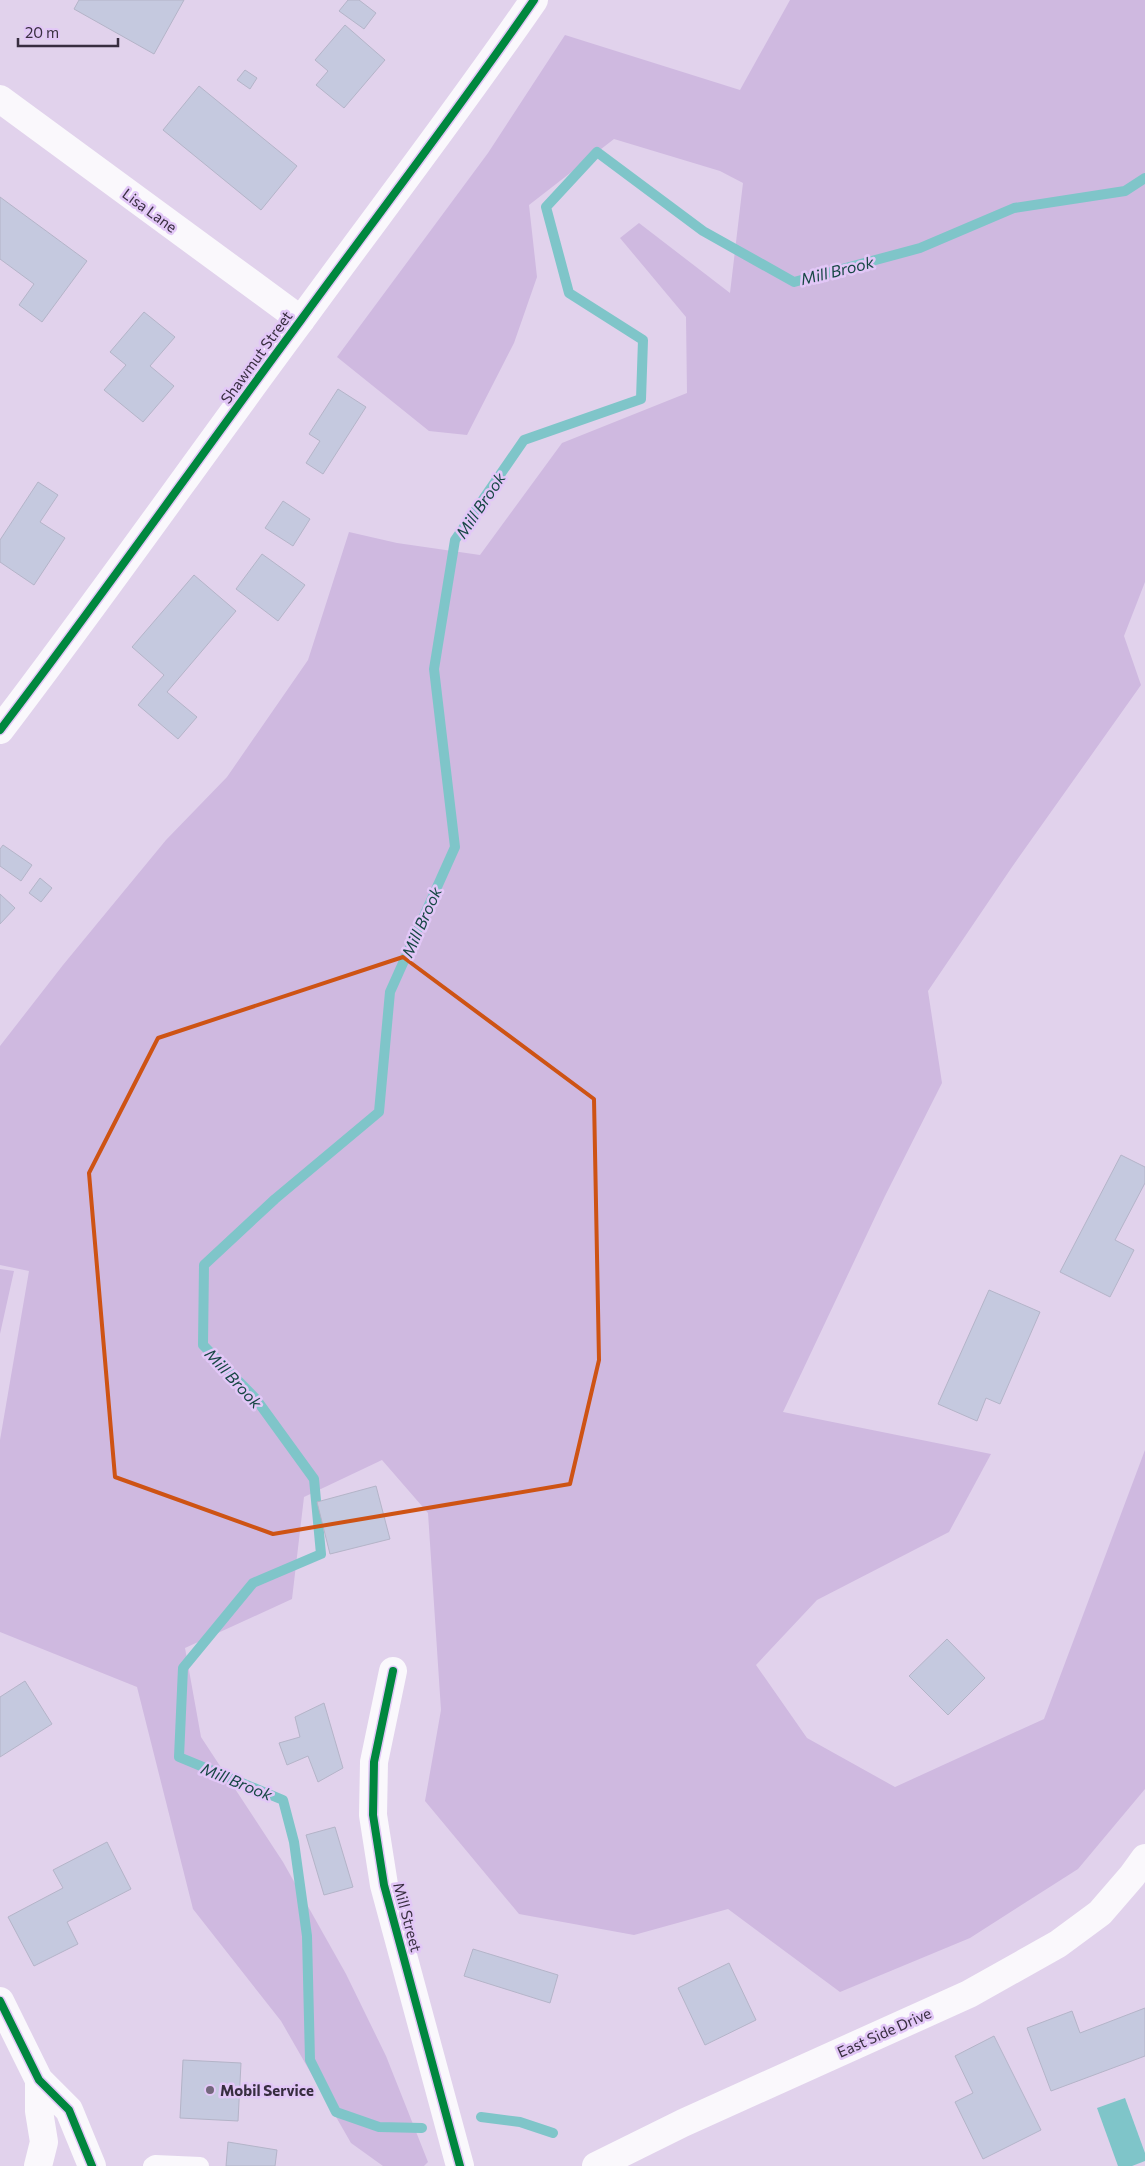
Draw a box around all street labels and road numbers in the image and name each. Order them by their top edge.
street label: Lisa Lane [119,184,181,236]
street label: Shawmut Street [216,307,296,407]
street label: Mill Street [390,1880,426,1954]
street label: East Side Drive [834,2003,934,2061]

